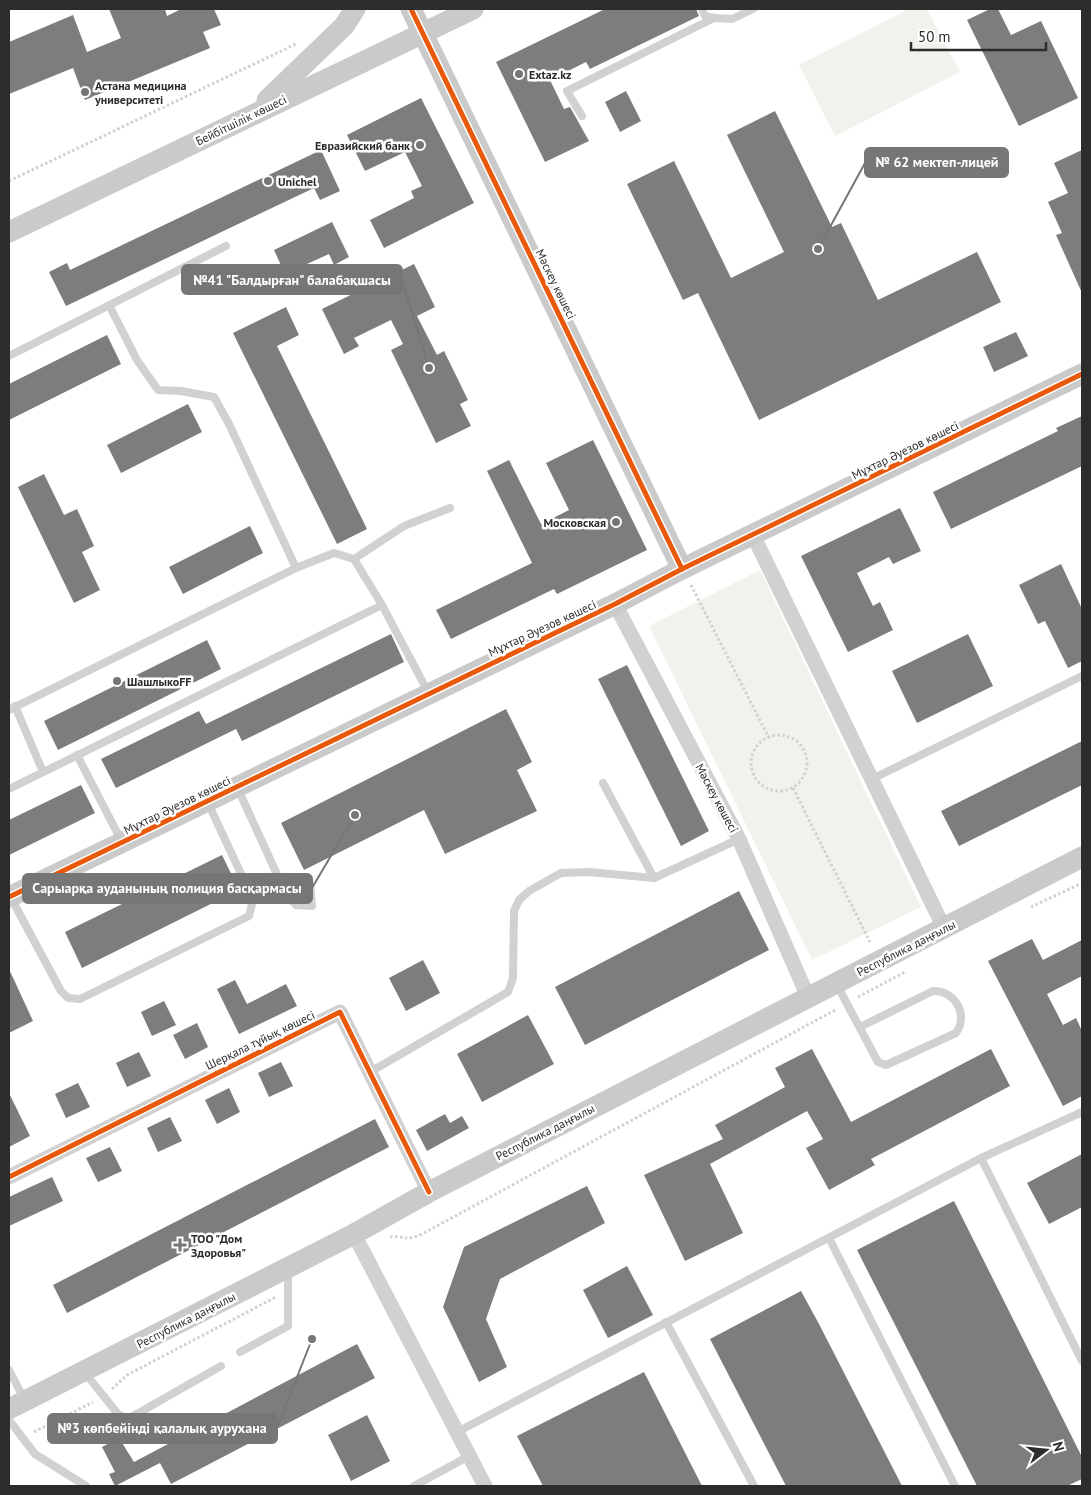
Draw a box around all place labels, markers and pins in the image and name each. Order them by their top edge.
place label: Extaz.kz [529,67,572,82]
marker: Extaz.kz [513,68,525,80]
place label: Астана медицина университеті [94,78,187,107]
marker: Астана медицина университеті [79,86,91,98]
place label: Евразийский банк [315,138,410,153]
marker: Евразийский банк [414,139,426,151]
callout: № 62 мектеп-лицей [865,148,1008,177]
place label: Unichel [278,174,317,189]
marker: Unichel [262,175,274,187]
callout: №41 "Балдырған" балабақшасы [182,265,402,294]
place label: Московская [543,515,606,530]
marker: Московская [610,516,622,528]
place label: ШашлыкoFF [127,674,191,689]
marker: ШашлыкoFF [111,675,123,687]
callout: Сарыарқа ауданының полиция басқармасы [23,874,312,903]
place label: ТОО "Дом Здоровья" [191,1231,246,1260]
marker: ТОО "Дом Здоровья" [173,1238,187,1252]
callout: №3 көпбейінді қалалық аурухана [48,1414,277,1443]

